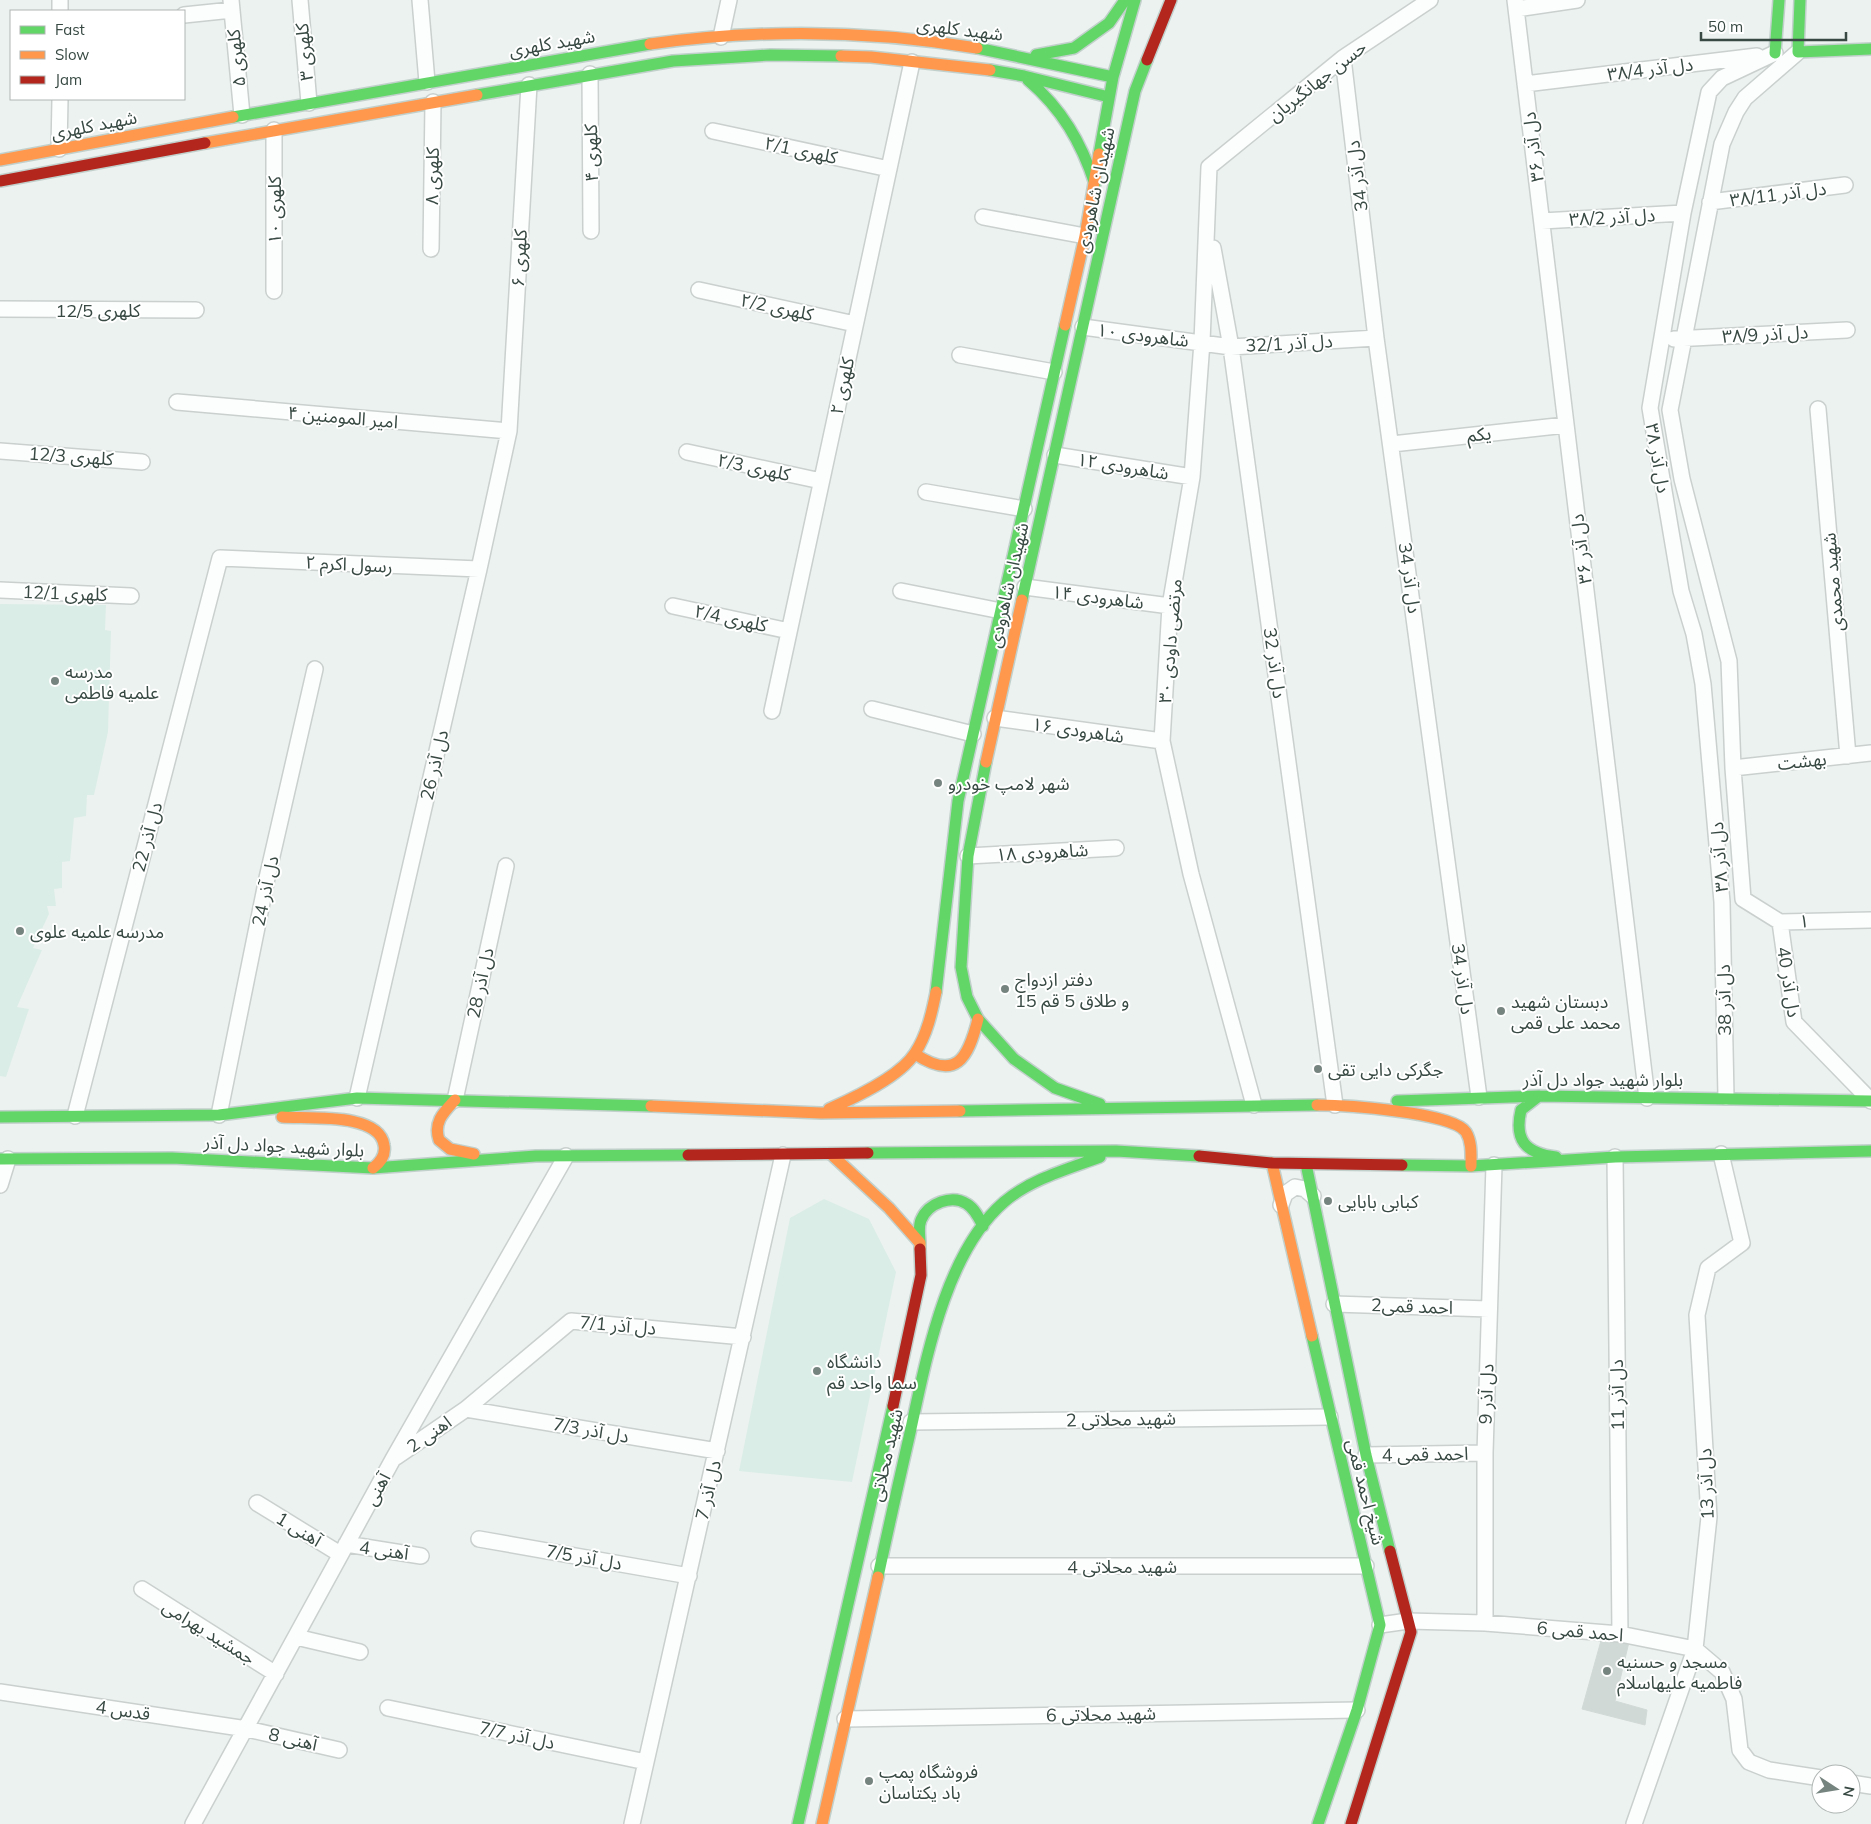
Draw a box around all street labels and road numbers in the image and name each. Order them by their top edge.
street label: شهید کلهری [915,12,1005,46]
street label: کلهری ۳ [290,22,318,82]
street label: شهید کلهری [507,24,597,62]
street label: کلهری ۵ [221,28,250,88]
street label: حسن جهانگیریان [1263,35,1371,127]
street label: دل آذر ۳۸/4 [1606,52,1694,86]
street label: شهید کلهری [49,105,139,145]
street label: دل آذر ۳۶ [1517,111,1549,183]
street label: کلهری ۴ [579,123,603,182]
street label: شهیدان شاهرودی [1070,125,1120,255]
street label: کلهری ۲/1 [763,131,840,169]
street label: دل آذر 34 [1341,139,1373,213]
street label: کلهری ۸ [420,146,444,205]
street label: کلهری ۱۰ [263,175,286,244]
street label: دل آذر ۳۸/11 [1728,177,1828,211]
street label: دل آذر ۳۸/2 [1568,203,1656,231]
street label: کلهری ۶ [506,228,532,287]
street label: کلهری ۲/2 [739,288,816,326]
street label: کلهری 12/5 [55,299,141,322]
street label: شاهرودی ۱۰ [1096,318,1190,352]
street label: دل آذر ۳۸/9 [1721,320,1809,348]
street label: دل آذر 32/1 [1245,329,1333,357]
street label: کلهری ۲ [825,355,859,417]
street label: امیر المومنین ۴ [287,401,399,433]
street label: یکم [1466,421,1493,449]
street label: دل آذر ۳۸ [1641,421,1675,495]
street label: کلهری 12/3 [28,442,115,470]
street label: شاهرودی ۱۲ [1076,447,1170,485]
street label: کلهری ۲/3 [716,448,793,486]
street label: دل آذر ۳۶ [1565,513,1597,585]
street label: شهیدان شاهرودی [982,520,1034,650]
street label: شهید محمدی [1817,532,1849,632]
street label: دل آذر 34 [1394,541,1426,615]
street label: رسول اکرم ۲ [304,550,393,581]
street label: ۳۰ مرتضی داودی [1153,578,1187,704]
street label: کلهری 12/1 [22,580,108,606]
street label: شاهرودی ۱۴ [1051,580,1145,614]
street label: کلهری ۲/4 [693,599,770,637]
street label: دل آذر 32 [1259,626,1291,700]
street label: شاهرودی ۱۶ [1031,712,1125,748]
street label: دل آذر 26 [415,728,453,802]
street label: بهشت [1776,747,1828,775]
street label: دل آذر 22 [127,799,167,875]
street label: دل آذر ۳۸ [1705,821,1733,893]
street label: شاهرودی ۱۸ [995,838,1089,866]
street label: دل آذر 24 [246,854,284,928]
street label: ۱ [1799,909,1809,933]
street label: دل آذر 34 [1447,942,1479,1016]
street label: دل آذر 40 [1772,945,1806,1019]
street label: دل آذر 28 [461,946,499,1020]
street label: دل آذر 38 [1712,964,1736,1036]
street label: بلوار شهید جواد دل آذر [1522,1068,1683,1091]
street label: بلوار شهید جواد دل آذر [202,1130,365,1162]
street label: احمد قمی2 [1371,1293,1453,1319]
street label: دل آذر 7/1 [579,1310,657,1340]
street label: دل آذر 11 [1605,1359,1629,1431]
street label: دل آذر 9 [1473,1363,1499,1425]
street label: شهید محلاتی [864,1406,908,1504]
street label: شهید محلاتی 2 [1066,1407,1176,1431]
street label: اهنی 2 [402,1410,456,1458]
street label: دل آذر 7/3 [551,1412,631,1448]
street label: شیخ احمد قمی [1340,1437,1390,1548]
street label: احمد قمی 4 [1381,1442,1469,1466]
street label: دل آذر 13 [1693,1448,1719,1520]
street label: دل آذر 7 [690,1458,726,1522]
street label: آهنی [359,1468,396,1509]
street label: آهنی 1 [272,1506,327,1552]
street label: آهنی 4 [358,1535,411,1565]
street label: دل آذر 7/5 [544,1539,624,1575]
street label: شهید محلاتی 4 [1067,1555,1177,1578]
street label: جمشید بهرامی [158,1594,260,1670]
street label: احمد قمی 6 [1536,1616,1624,1646]
street label: قدس 4 [94,1695,152,1725]
street label: شهید محلاتی 6 [1046,1702,1156,1726]
street label: دل آذر 7/7 [477,1716,557,1754]
street label: آهنی 8 [266,1722,320,1756]

